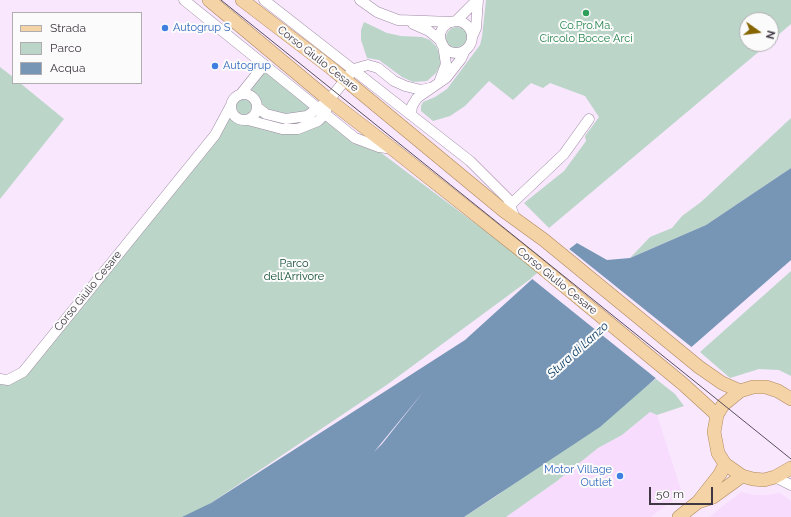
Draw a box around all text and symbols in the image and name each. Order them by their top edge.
marker: Co.Pro.Ma. Circolo Bocce Arci [581,8,591,18]
legend [12,12,142,84]
north arrow [739,12,779,52]
place label: Co.Pro.Ma. Circolo Bocce Arci [539,19,633,45]
text: Strada [50,21,86,35]
place label: Autogrup S [173,21,230,35]
marker: Autogrup S [160,23,170,33]
street label: Corso Giulio Cesare [275,23,361,95]
text: N [763,29,777,40]
text: Parco [50,41,82,55]
place label: Autogrup [223,59,271,73]
text: Acqua [50,61,86,75]
marker: Autogrup [210,61,220,71]
street label: Corso Giulio Cesare [514,245,600,317]
street label: Corso Giulio Cesare [52,248,124,334]
park label: Parco dell'Arrivore [264,257,324,283]
water label: Stura di Lanzo [545,319,611,381]
place label: Motor Village Outlet [544,463,612,489]
marker: Motor Village Outlet [615,471,625,481]
scale bar [651,479,715,505]
text: 50 m [656,487,684,501]

